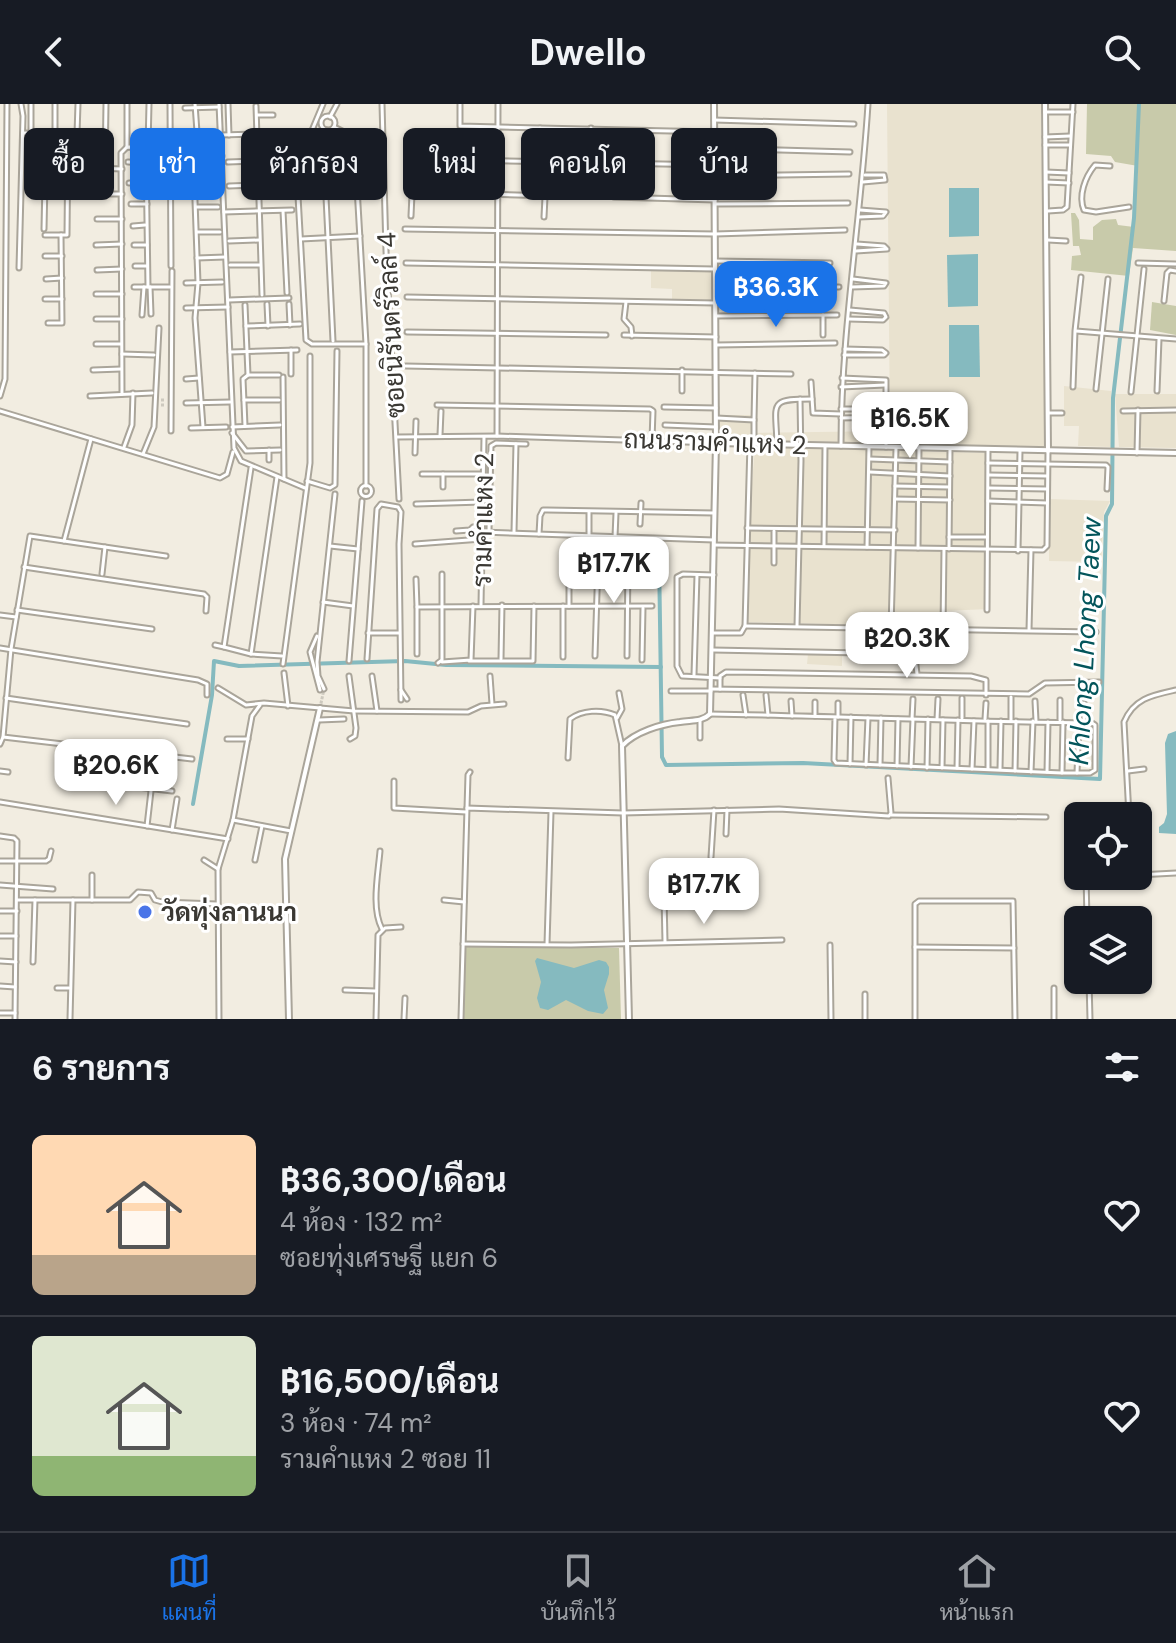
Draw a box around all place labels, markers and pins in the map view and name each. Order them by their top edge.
pin: ฿36.3K [711,261,841,329]
pin: ฿16.5K [845,392,975,460]
pin: ฿17.7K [549,537,679,605]
pin: ฿20.3K [842,612,972,680]
pin: ฿20.6K [51,739,181,807]
pin: ฿17.7K [639,858,769,926]
place label: วัดทุ่งลานนา [161,895,297,930]
marker: วัดทุ่งลานนา [136,903,154,921]

